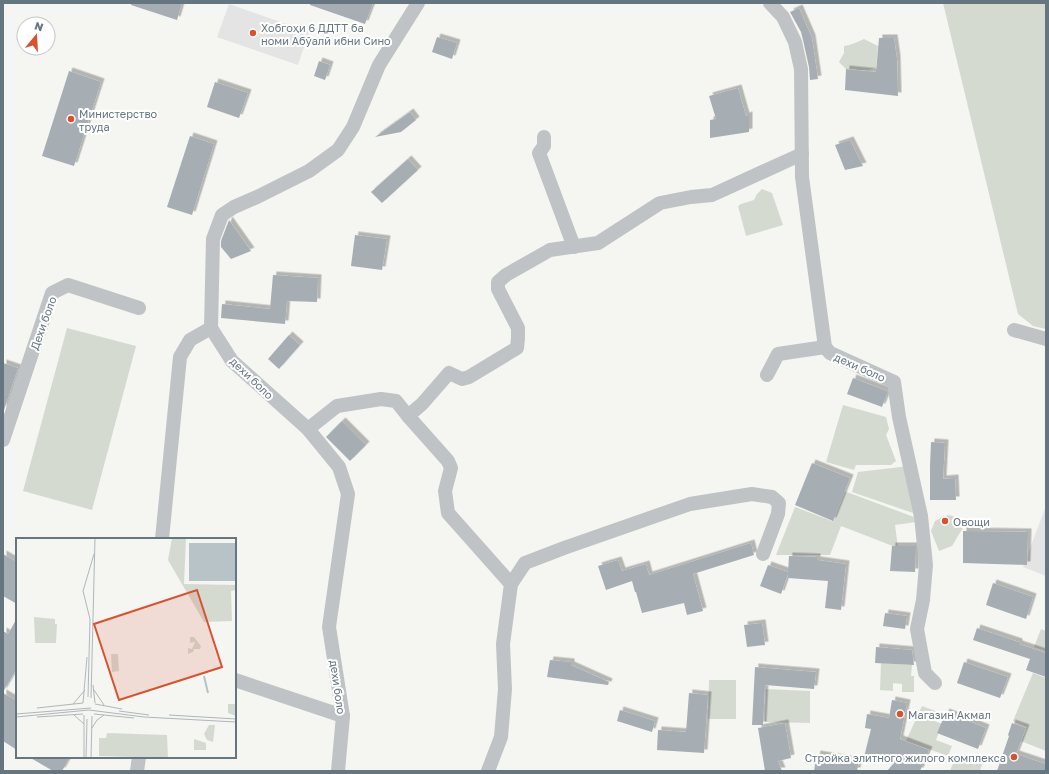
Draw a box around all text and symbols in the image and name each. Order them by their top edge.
north arrow [16,16,56,56]
text: N [33,19,45,33]
place label: Хобгоҳи 6 ДДТТ ба номи Абӯалӣ ибни Сино [261,21,391,47]
marker: Хобгоҳи 6 ДДТТ ба номи Абӯалӣ ибни Сино [248,28,258,38]
place label: Министерство труда [79,107,158,133]
marker: Министерство труда [66,114,76,124]
street label: Дехи боло [27,294,59,351]
street label: дехи боло [833,350,888,384]
street label: дехи боло [228,354,276,402]
place label: Овощи [953,515,990,528]
marker: Овощи [940,516,950,526]
inset map [16,538,236,758]
street label: дехи боло [328,659,348,715]
place label: Магазин Акмал [908,708,991,721]
marker: Магазин Акмал [895,709,905,719]
place label: Стройка элитного жилого комплекса [805,751,1006,764]
marker: Стройка элитного жилого комплекса [1009,752,1019,762]

